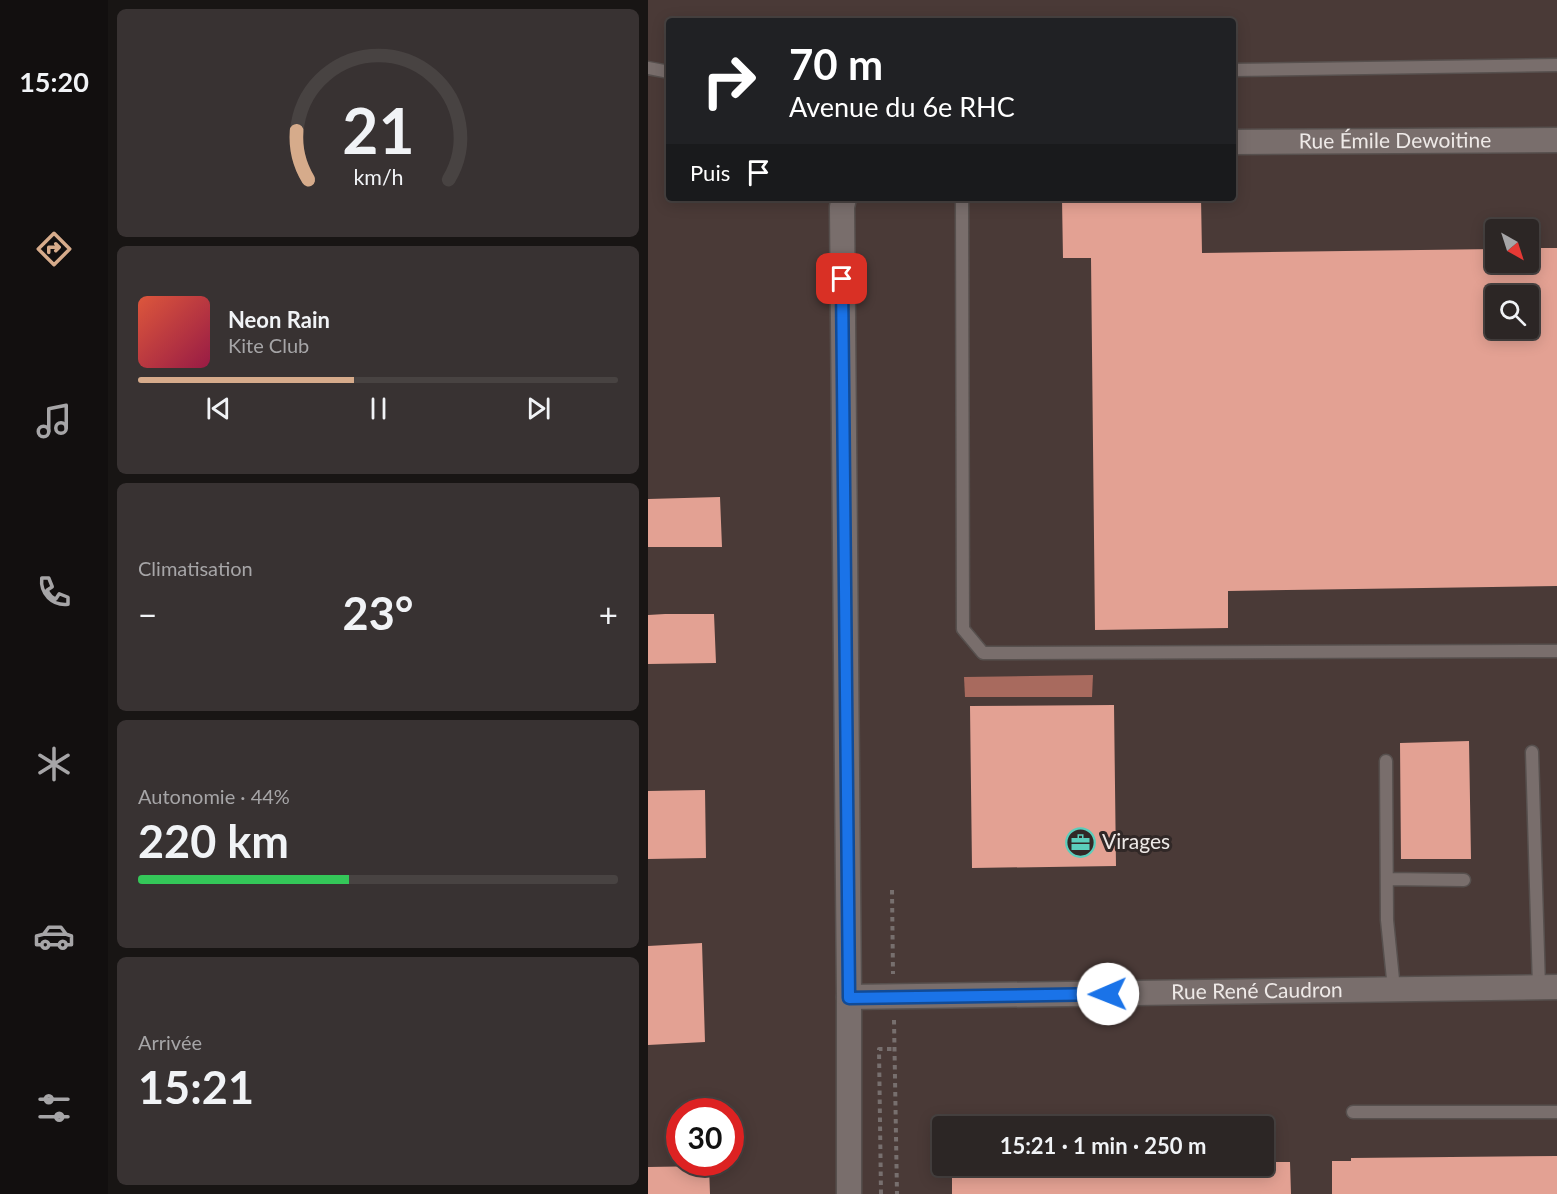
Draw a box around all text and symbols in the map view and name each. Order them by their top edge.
text: 70 m [789,39,883,89]
icon: right [690,42,768,120]
text: 15:20 [19,65,89,98]
text: Avenue du 6e RHC [789,90,1015,123]
text: 21 [342,92,414,167]
street label: Rue Émile Dewoitine [1299,126,1491,153]
icon: arrive [742,156,775,189]
text: Puis [690,159,730,186]
text: km/h [353,164,403,190]
north arrow [1485,219,1539,273]
map controls [1485,219,1539,339]
icon: directions [33,228,75,270]
pin [816,253,867,304]
icon: arrive [825,262,858,295]
button: search [1485,285,1539,339]
text: Neon Rain [228,306,330,333]
text: Kite Club [228,333,309,357]
icon: previous [202,392,235,425]
icon: pause [362,392,395,425]
icon: next [522,392,555,425]
icon: music [33,400,75,442]
text: Climatisation [138,556,253,580]
icon: phone [33,571,75,613]
text: 23° [343,586,413,640]
text: − [138,594,157,634]
text: + [599,594,618,634]
icon: climate [33,743,75,785]
text: Autonomie · 44% [138,784,290,808]
text: 220 km [138,814,289,868]
office icon: Virages [1065,826,1097,858]
place label: Virages [1102,828,1170,853]
icon: car [33,915,75,957]
position arrow [1076,962,1140,1026]
street label: Rue René Caudron [1171,976,1343,1003]
text: Arrivée [138,1030,202,1054]
text: 15:21 [138,1060,254,1114]
icon: filters [33,1087,75,1129]
speed limit sign: 30 [666,1098,744,1176]
text: 15:21 · 1 min · 250 m [1000,1132,1206,1159]

